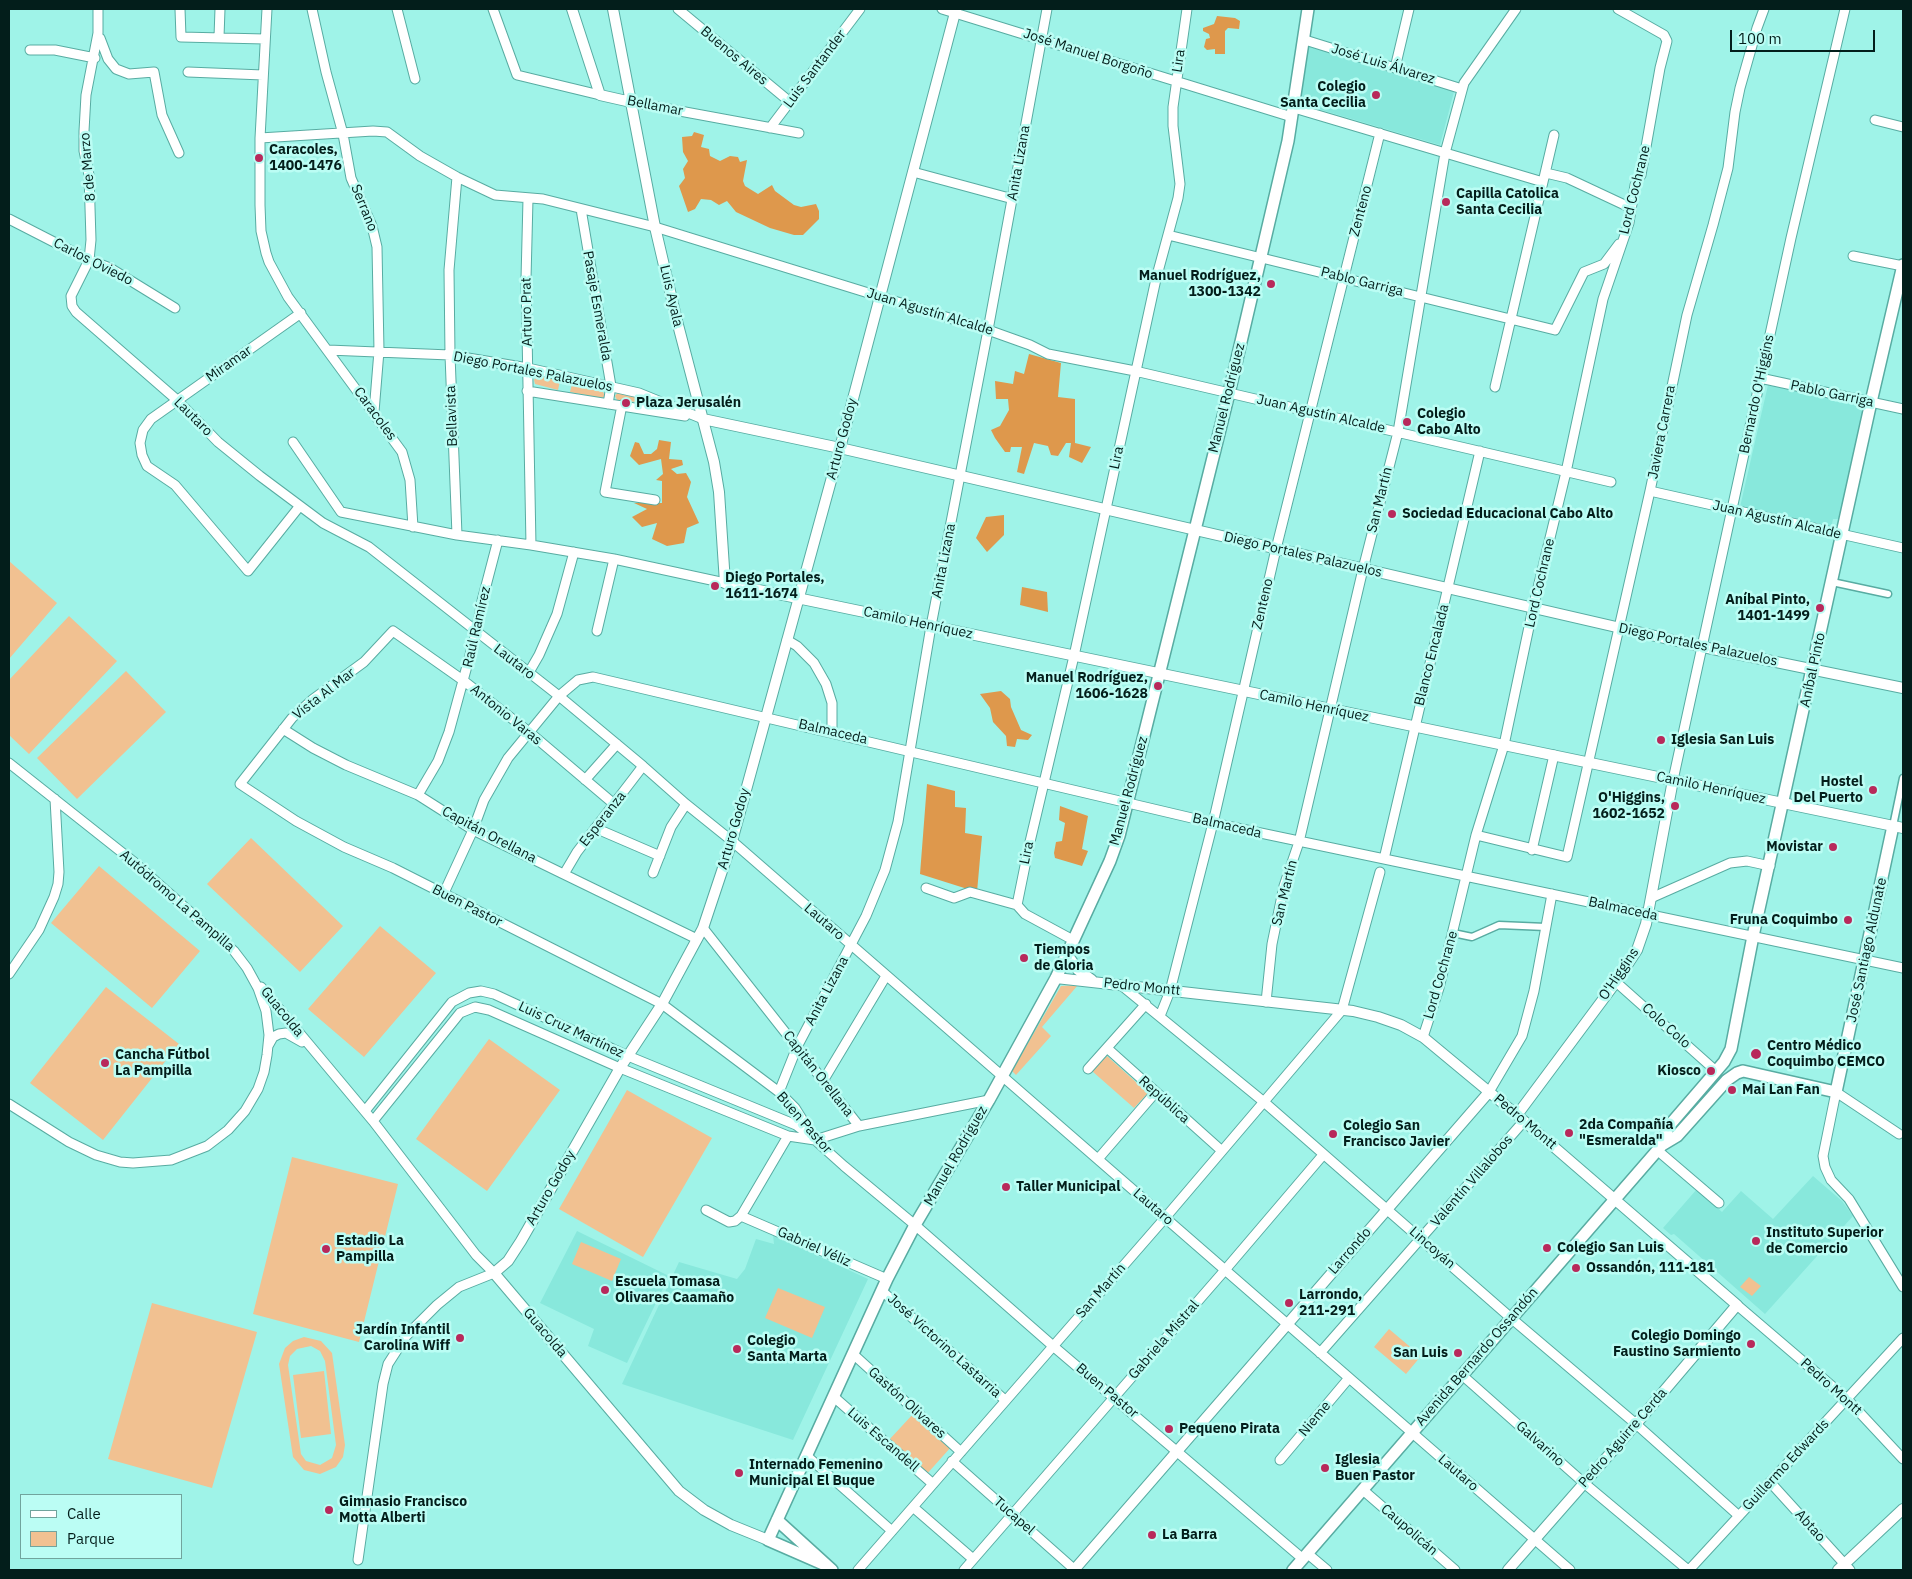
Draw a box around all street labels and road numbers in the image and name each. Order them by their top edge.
street label: Buenos Aires [697,23,771,89]
street label: José Manuel Borgoño [1021,25,1155,83]
street label: Luis Santander [780,27,850,111]
street label: José Luis Álvarez [1329,40,1437,88]
street label: Lira [1169,48,1189,74]
street label: Bellamar [626,92,684,120]
street label: Anita Lizana [1004,124,1034,202]
street label: 8 de Marzo [77,132,99,202]
street label: Lord Cochrane [1616,144,1654,236]
street label: Serrano [347,182,381,234]
street label: Zenteno [1346,184,1376,238]
street label: Carlos Oviedo [50,235,136,289]
street label: Pasaje Esmeralda [579,250,615,362]
street label: Luis Ayala [656,264,686,328]
street label: Pablo Garriga [1319,264,1405,300]
street label: Arturo Prat [518,277,536,347]
street label: Juan Agustín Alcalde [865,285,995,339]
street label: Bernardo O'Higgins [1736,333,1778,455]
street label: Manuel Rodríguez [1205,341,1249,455]
street label: Miramar [203,342,255,386]
street label: Diego Portales Palazuelos [452,348,614,396]
street label: Pablo Garriga [1789,377,1875,411]
street label: Caracoles [350,384,400,444]
street label: Javiera Carrera [1645,384,1679,480]
street label: Bellavista [443,385,461,447]
street label: Juan Agustín Alcalde [1255,391,1387,437]
street label: Lautaro [170,394,216,440]
street label: Arturo Godoy [823,396,861,482]
street label: Lira [1106,445,1128,471]
street label: San Martín [1364,465,1396,535]
street label: Juan Agustín Alcalde [1711,497,1843,543]
street label: Anita Lizana [929,522,959,600]
street label: Diego Portales Palazuelos [1222,529,1384,581]
street label: Lord Cochrane [1522,537,1558,629]
street label: Zenteno [1249,577,1277,631]
street label: Raúl Ramírez [460,585,494,669]
street label: Camilo Henríquez [862,603,974,643]
street label: Blanco Encalada [1411,603,1453,707]
street label: Diego Portales Palazuelos [1617,620,1779,670]
street label: Aníbal Pinto [1797,631,1829,709]
street label: Lautaro [490,641,538,683]
street label: Vista Al Mar [289,664,359,724]
street label: Antonio Varas [467,681,545,749]
street label: Camilo Henríquez [1258,686,1370,726]
street label: Balmaceda [797,716,869,748]
street label: Manuel Rodríguez [1106,735,1152,847]
street label: Camilo Henríquez [1655,768,1767,808]
street label: Arturo Godoy [714,786,754,872]
street label: Esperanza [576,788,630,850]
street label: Capitán Orellana [439,803,539,867]
street label: Balmaceda [1191,810,1263,842]
street label: Lira [1016,840,1038,866]
street label: Autódromo La Pampilla [116,847,238,955]
street label: San Martín [1269,858,1301,928]
street label: José Santiago Aldunate [1843,876,1891,1024]
street label: Buen Pastor [429,881,505,931]
street label: Balmaceda [1587,893,1659,925]
street label: Lautaro [800,900,848,944]
street label: Lord Cochrane [1420,929,1462,1021]
street label: O'Higgins [1595,945,1643,1003]
street label: Anita Lizana [802,953,852,1029]
street label: Pedro Montt [1103,975,1181,999]
street label: Guacolda [257,984,307,1040]
street label: Luis Cruz Martínez [516,998,626,1062]
street label: Colo Colo [1638,1000,1694,1052]
street label: Capitán Orellana [779,1028,857,1120]
street label: República [1135,1073,1193,1127]
street label: Buen Pastor [773,1089,835,1157]
street label: Pedro Montt [1490,1091,1560,1153]
street label: Manuel Rodríguez [921,1103,991,1209]
street label: Valentín Villalobos [1428,1132,1516,1230]
street label: Arturo Godoy [523,1148,579,1228]
street label: Lautaro [1129,1185,1177,1229]
street label: Gabriel Véliz [775,1223,853,1271]
street label: Lincoyán [1406,1223,1458,1273]
street label: Larrondo [1325,1224,1375,1278]
street label: San Martín [1073,1260,1129,1322]
street label: Avenida Bernardo Ossandón [1412,1284,1542,1430]
street label: José Victorino Lastarria [884,1291,1004,1401]
street label: Gabriela Mistral [1125,1297,1203,1383]
street label: Guacolda [519,1305,571,1361]
street label: Pedro Montt [1797,1355,1865,1419]
street label: Buen Pastor [1072,1360,1142,1422]
street label: Gastón Olivares [865,1364,949,1442]
street label: Pedro Aguirre Cerda [1575,1385,1671,1491]
street label: Nieme [1295,1398,1335,1440]
street label: Luis Escandell [844,1404,922,1476]
street label: Guillermo Edwards [1739,1416,1833,1514]
street label: Galvarino [1512,1418,1568,1470]
street label: Lautaro [1434,1451,1482,1495]
street label: Tucapel [990,1493,1038,1539]
street label: Caupolicán [1377,1501,1441,1559]
street label: Abtao [1791,1507,1829,1545]

